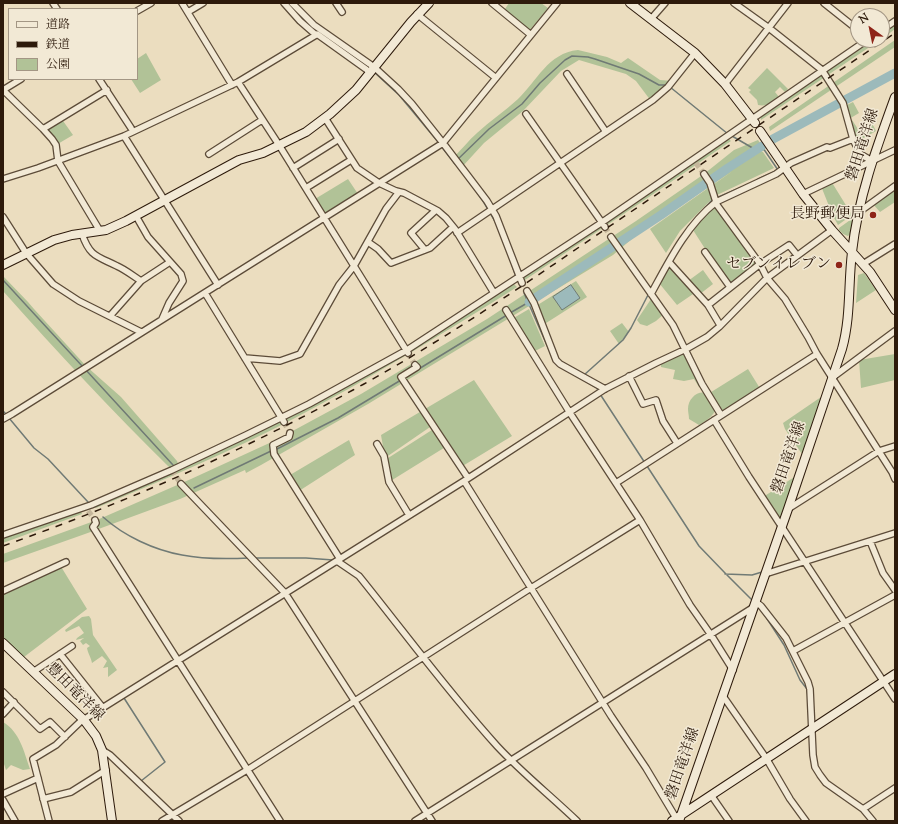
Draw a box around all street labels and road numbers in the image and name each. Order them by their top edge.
street label: 磐田竜洋線 [844,107,884,183]
street label: 磐田竜洋線 [769,420,811,496]
street label: 豊田竜洋線 [41,660,107,726]
street label: 磐田竜洋線 [663,726,705,802]

